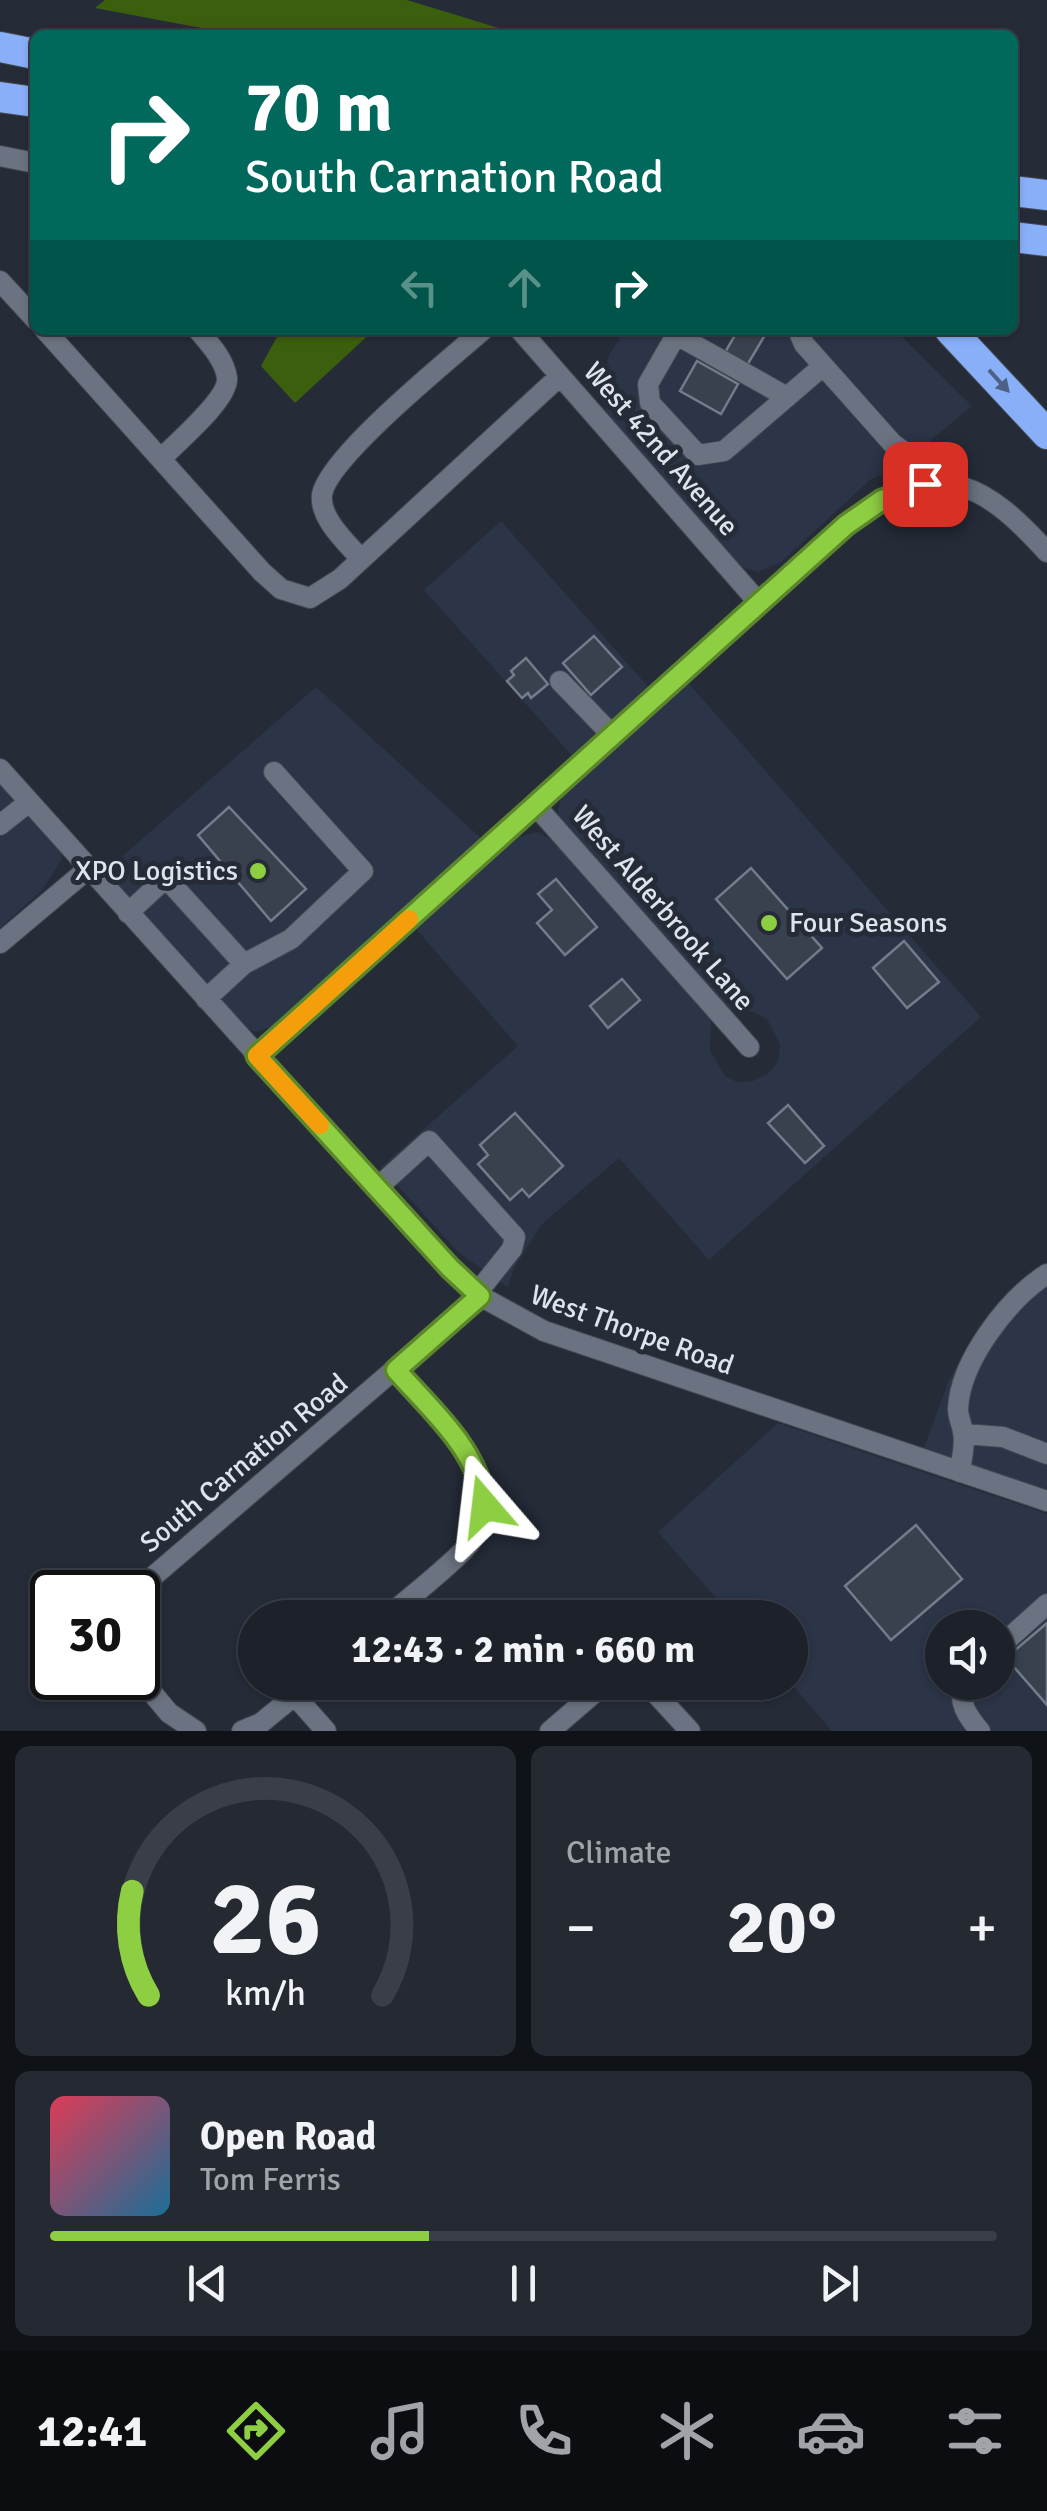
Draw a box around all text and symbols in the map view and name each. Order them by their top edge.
text: 70 m [245,64,393,150]
icon: right [80,70,210,200]
text: South Carnation Road [245,150,664,205]
icon: left [392,260,447,315]
icon: ahead [497,260,552,315]
icon: right [602,260,657,315]
street label: West 42nd Avenue [576,355,746,543]
one-way arrow [987,369,1010,393]
pin [883,442,968,527]
icon: arrive [898,457,953,512]
street label: West Alderbrook Lane [565,798,761,1018]
place label: XPO Logistics [75,854,238,888]
marker: XPO Logistics [247,860,269,882]
place label: Four Seasons [789,906,947,940]
marker: Four Seasons [758,912,780,934]
street label: West Thorpe Road [526,1277,738,1383]
street label: South Carnation Road [133,1366,355,1560]
position arrow [433,1454,537,1558]
speed limit sign: 30 [30,1570,160,1700]
map controls [925,1610,1015,1700]
button: sound [925,1610,1015,1700]
text: 12:43 · 2 min · 660 m [351,1626,695,1673]
text: Climate [566,1833,672,1872]
text: 26 [209,1855,322,1983]
text: 20° [726,1881,837,1974]
text: − [566,1894,596,1962]
text: + [967,1894,997,1962]
text: km/h [225,1971,306,2015]
text: Open Road [200,2113,376,2160]
text: Tom Ferris [200,2160,341,2199]
icon: previous [180,2256,235,2311]
icon: pause [496,2256,551,2311]
icon: next [812,2256,867,2311]
icon: directions [221,2396,291,2466]
icon: music [365,2396,435,2466]
icon: phone [509,2396,579,2466]
icon: climate [652,2396,722,2466]
icon: car [796,2396,866,2466]
icon: filters [940,2396,1010,2466]
text: 12:41 [37,2404,147,2459]

